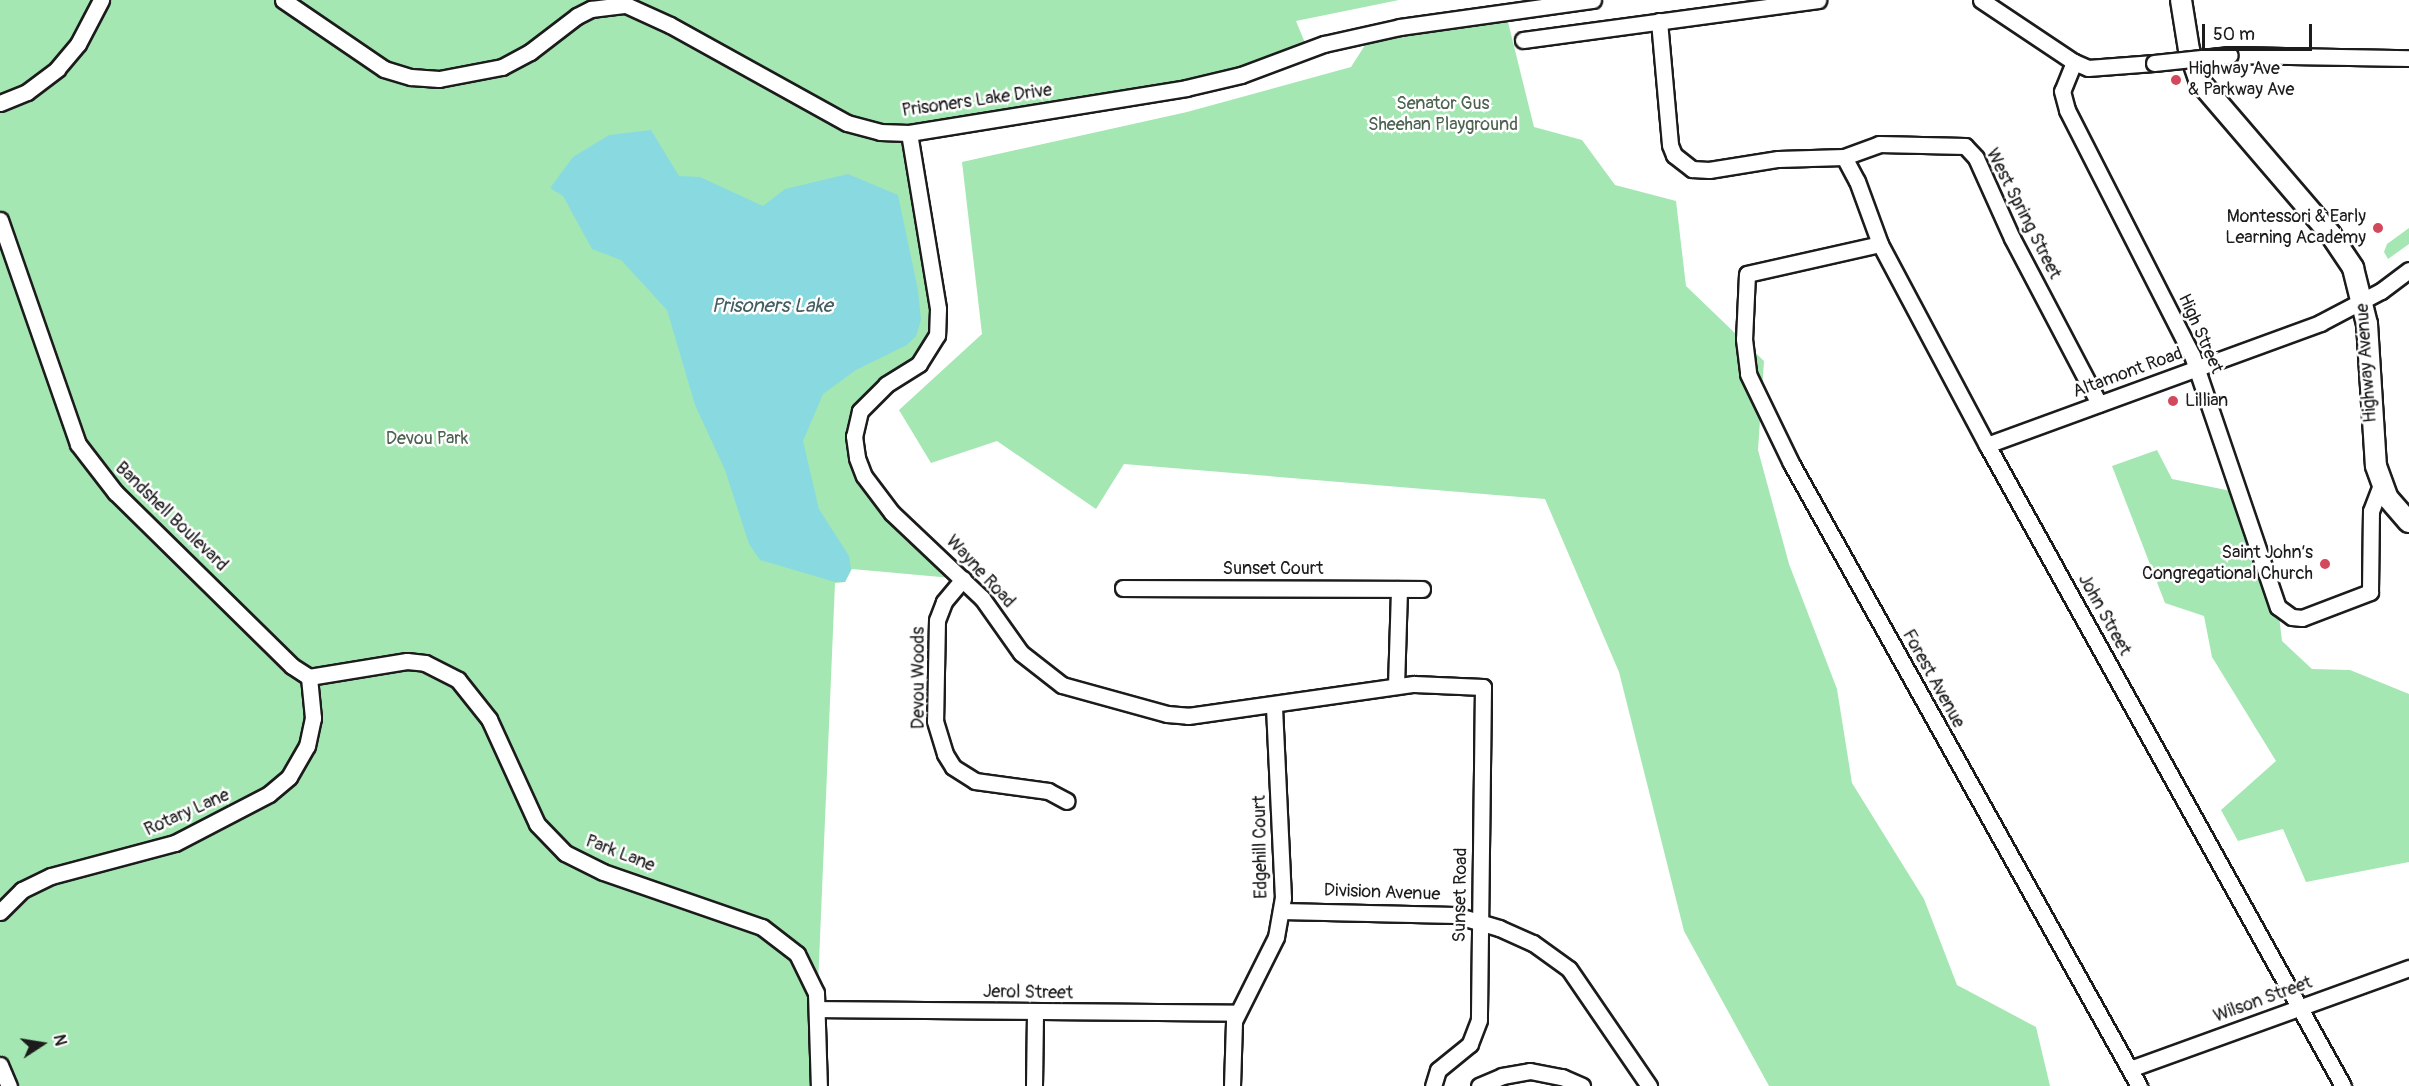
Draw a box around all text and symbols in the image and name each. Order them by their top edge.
scale bar [2205,12,2314,50]
text: 50 m [2213,23,2255,46]
place label: Highway Ave & Parkway Ave [2188,59,2294,101]
marker: Highway Ave & Parkway Ave [2169,73,2183,87]
street label: Prisoners Lake Drive [901,80,1053,122]
park label: Senator Gus Sheehan Playground [1368,94,1518,136]
street label: West Spring Street [1981,145,2065,283]
place label: Montessori & Early Learning Academy [2225,207,2366,250]
marker: Montessori & Early Learning Academy [2371,221,2385,235]
street label: High Street [2173,291,2227,377]
water label: Prisoners Lake [711,293,833,317]
street label: Highway Avenue [2352,303,2382,423]
street label: Altamont Road [2070,343,2186,403]
place label: Lillian [2185,390,2228,412]
marker: Lillian [2166,394,2180,408]
park label: Devou Park [386,428,468,450]
street label: Bandshell Boulevard [110,458,232,576]
street label: Wayne Road [941,531,1019,613]
place label: Saint John’s Congregational Church [2142,543,2313,586]
marker: Saint John’s Congregational Church [2318,557,2332,571]
street label: Sunset Court [1223,558,1323,580]
street label: John Street [2073,571,2135,659]
street label: Forest Avenue [1897,626,1969,732]
street label: Devou Woods [908,627,930,729]
street label: Rotary Lane [141,785,233,841]
street label: Edgehill Court [1249,795,1273,899]
street label: Park Lane [582,831,658,877]
street label: Sunset Road [1449,847,1473,943]
street label: Division Avenue [1323,880,1441,906]
street label: Wilson Street [2211,972,2315,1028]
street label: Jerol Street [983,981,1073,1005]
north arrow [12,1014,72,1074]
text: N [49,1033,71,1048]

